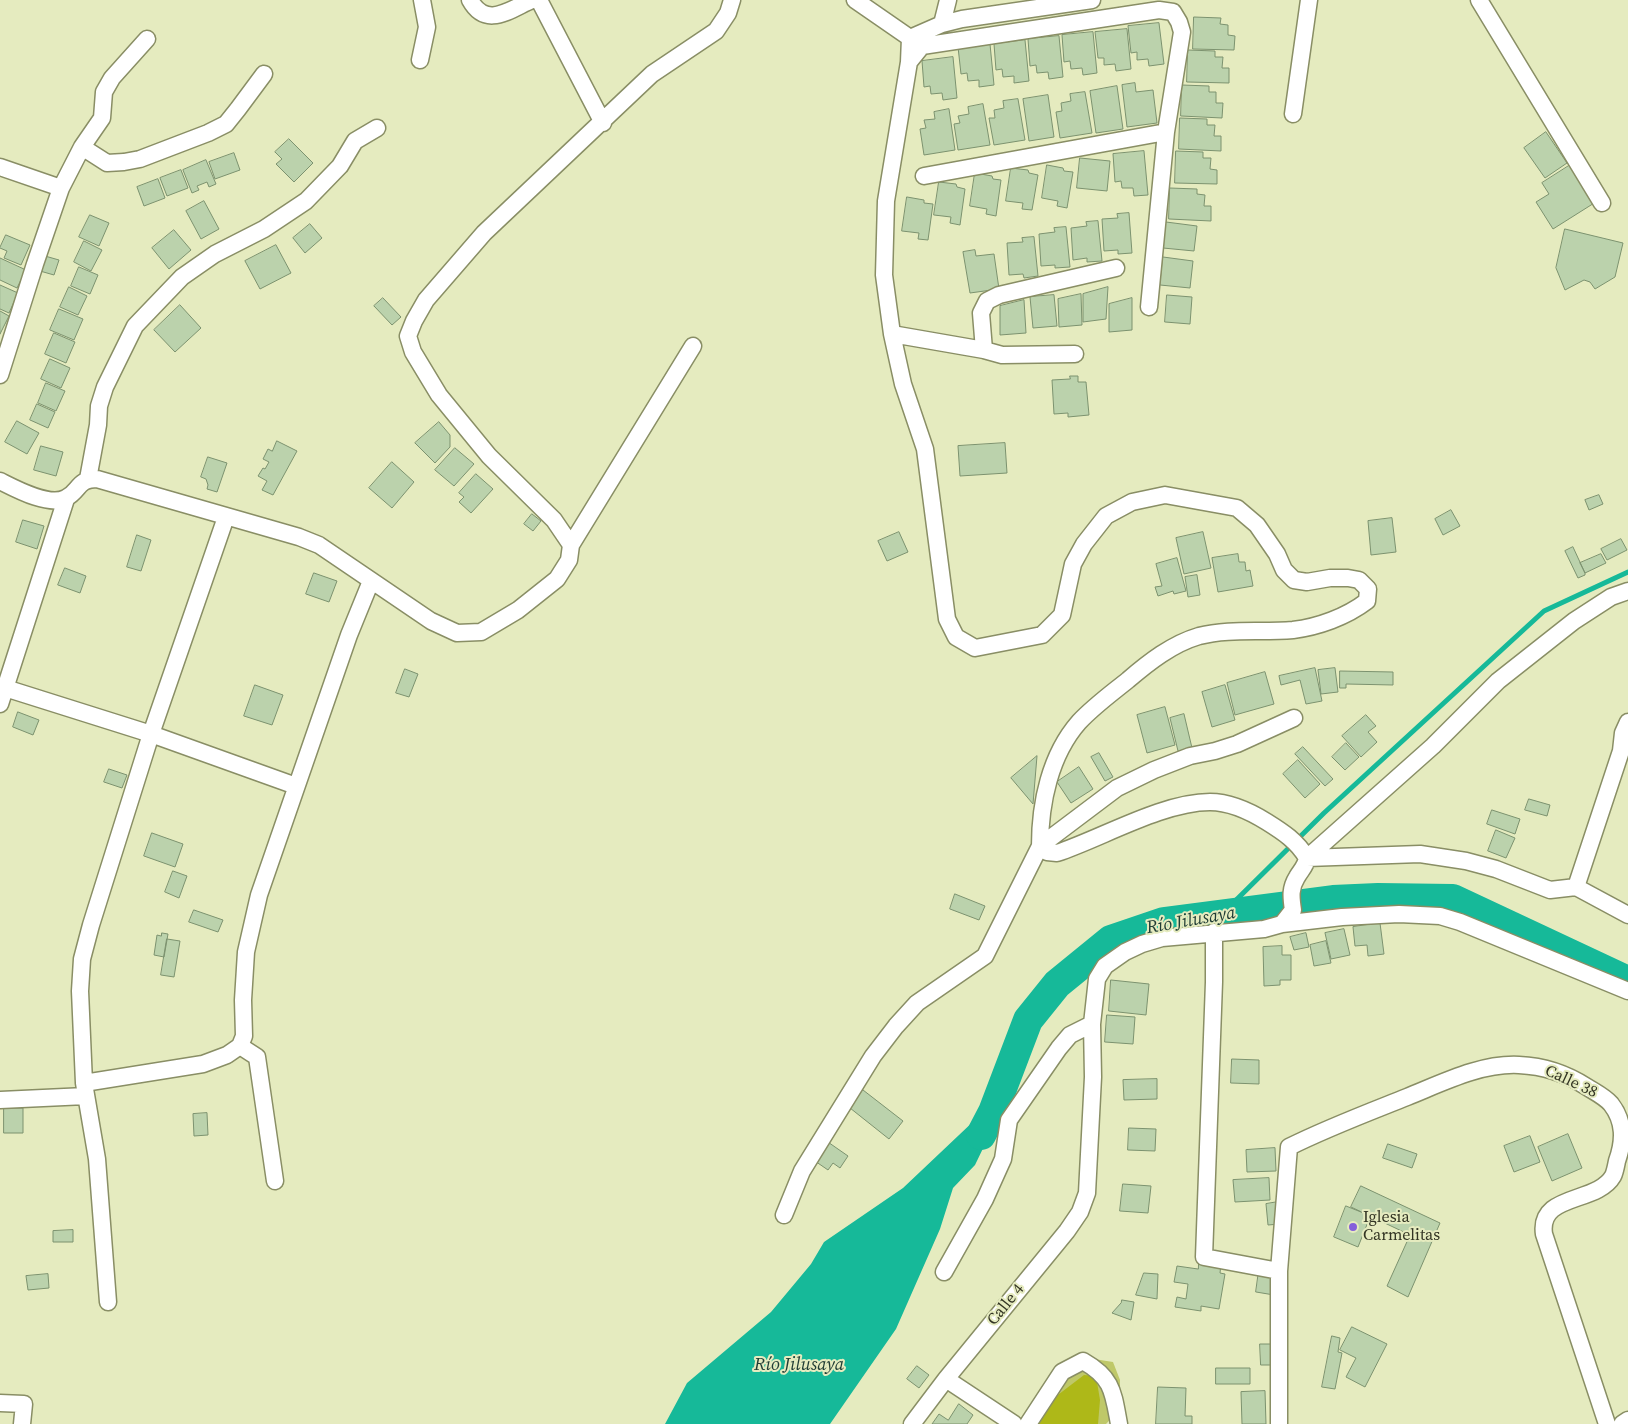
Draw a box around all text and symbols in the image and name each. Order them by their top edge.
water label: Río Jilusaya [1145,903,1237,939]
street label: Calle 38 [1542,1062,1600,1102]
place label: Iglesia Carmelitas [1363,1208,1440,1246]
marker: Iglesia Carmelitas [1347,1221,1359,1233]
street label: Calle 4 [984,1280,1028,1330]
water label: Río Jilusaya [754,1354,844,1376]

